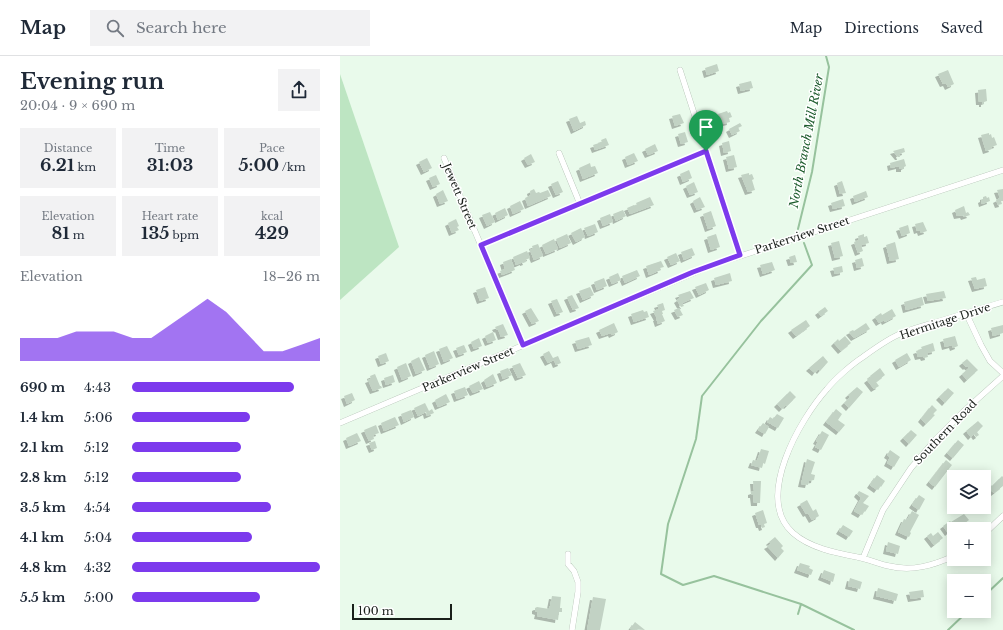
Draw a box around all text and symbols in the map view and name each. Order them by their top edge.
search box [90,10,370,46]
text: Map [20,16,66,39]
icon: search [104,17,126,39]
text: Search here [136,18,227,37]
text: Map [790,19,822,37]
text: Directions [844,19,919,37]
text: Saved [941,19,983,37]
text: Evening run [20,68,164,95]
button: share [278,69,320,111]
water label: North Branch Mill River [785,72,826,210]
text: 20:04 · 9 × 690 m [20,97,135,114]
pin [689,110,723,151]
icon: arrive [695,116,717,138]
text: Distance [44,141,92,155]
text: Time [155,141,185,155]
text: Pace [259,141,285,155]
text: 6.21 [40,155,74,176]
text: 31:03 [147,155,193,176]
text: 5:00 [239,155,279,176]
street label: Jewett Street [439,159,480,232]
text: km [74,160,96,174]
text: /km [279,160,305,174]
text: Elevation [41,209,95,223]
text: Heart rate [142,209,198,223]
text: kcal [261,209,283,223]
street label: Parkerview Street [753,213,852,257]
text: 81 [51,223,70,244]
text: 135 [141,223,169,244]
text: 429 [255,223,289,244]
text: m [70,228,85,242]
text: bpm [169,228,199,242]
text: Elevation [20,268,83,285]
text: 18–26 m [263,268,320,285]
street label: Hermitage Drive [898,300,992,342]
street label: Parkerview Street [420,343,517,395]
text: 690 m [20,379,65,396]
text: 4:43 [84,379,111,396]
street label: Southern Road [910,396,980,467]
text: 1.4 km [20,409,64,426]
text: 5:06 [84,409,113,426]
text: 2.1 km [20,439,64,456]
text: 5:12 [84,439,109,456]
text: 2.8 km [20,469,67,486]
text: 5:12 [84,469,109,486]
map controls [947,470,991,618]
button: layers [947,470,991,514]
text: 3.5 km [20,499,66,516]
text: 4:54 [84,499,110,516]
button: + [947,522,991,566]
text: 4.1 km [20,529,64,546]
text: 5:04 [84,529,112,546]
text: 4.8 km [20,559,67,576]
text: 4:32 [84,559,111,576]
button: − [947,574,991,618]
text: 5.5 km [20,589,65,606]
text: 5:00 [84,589,114,606]
scale bar [352,602,452,621]
text: 100 m [358,604,394,618]

